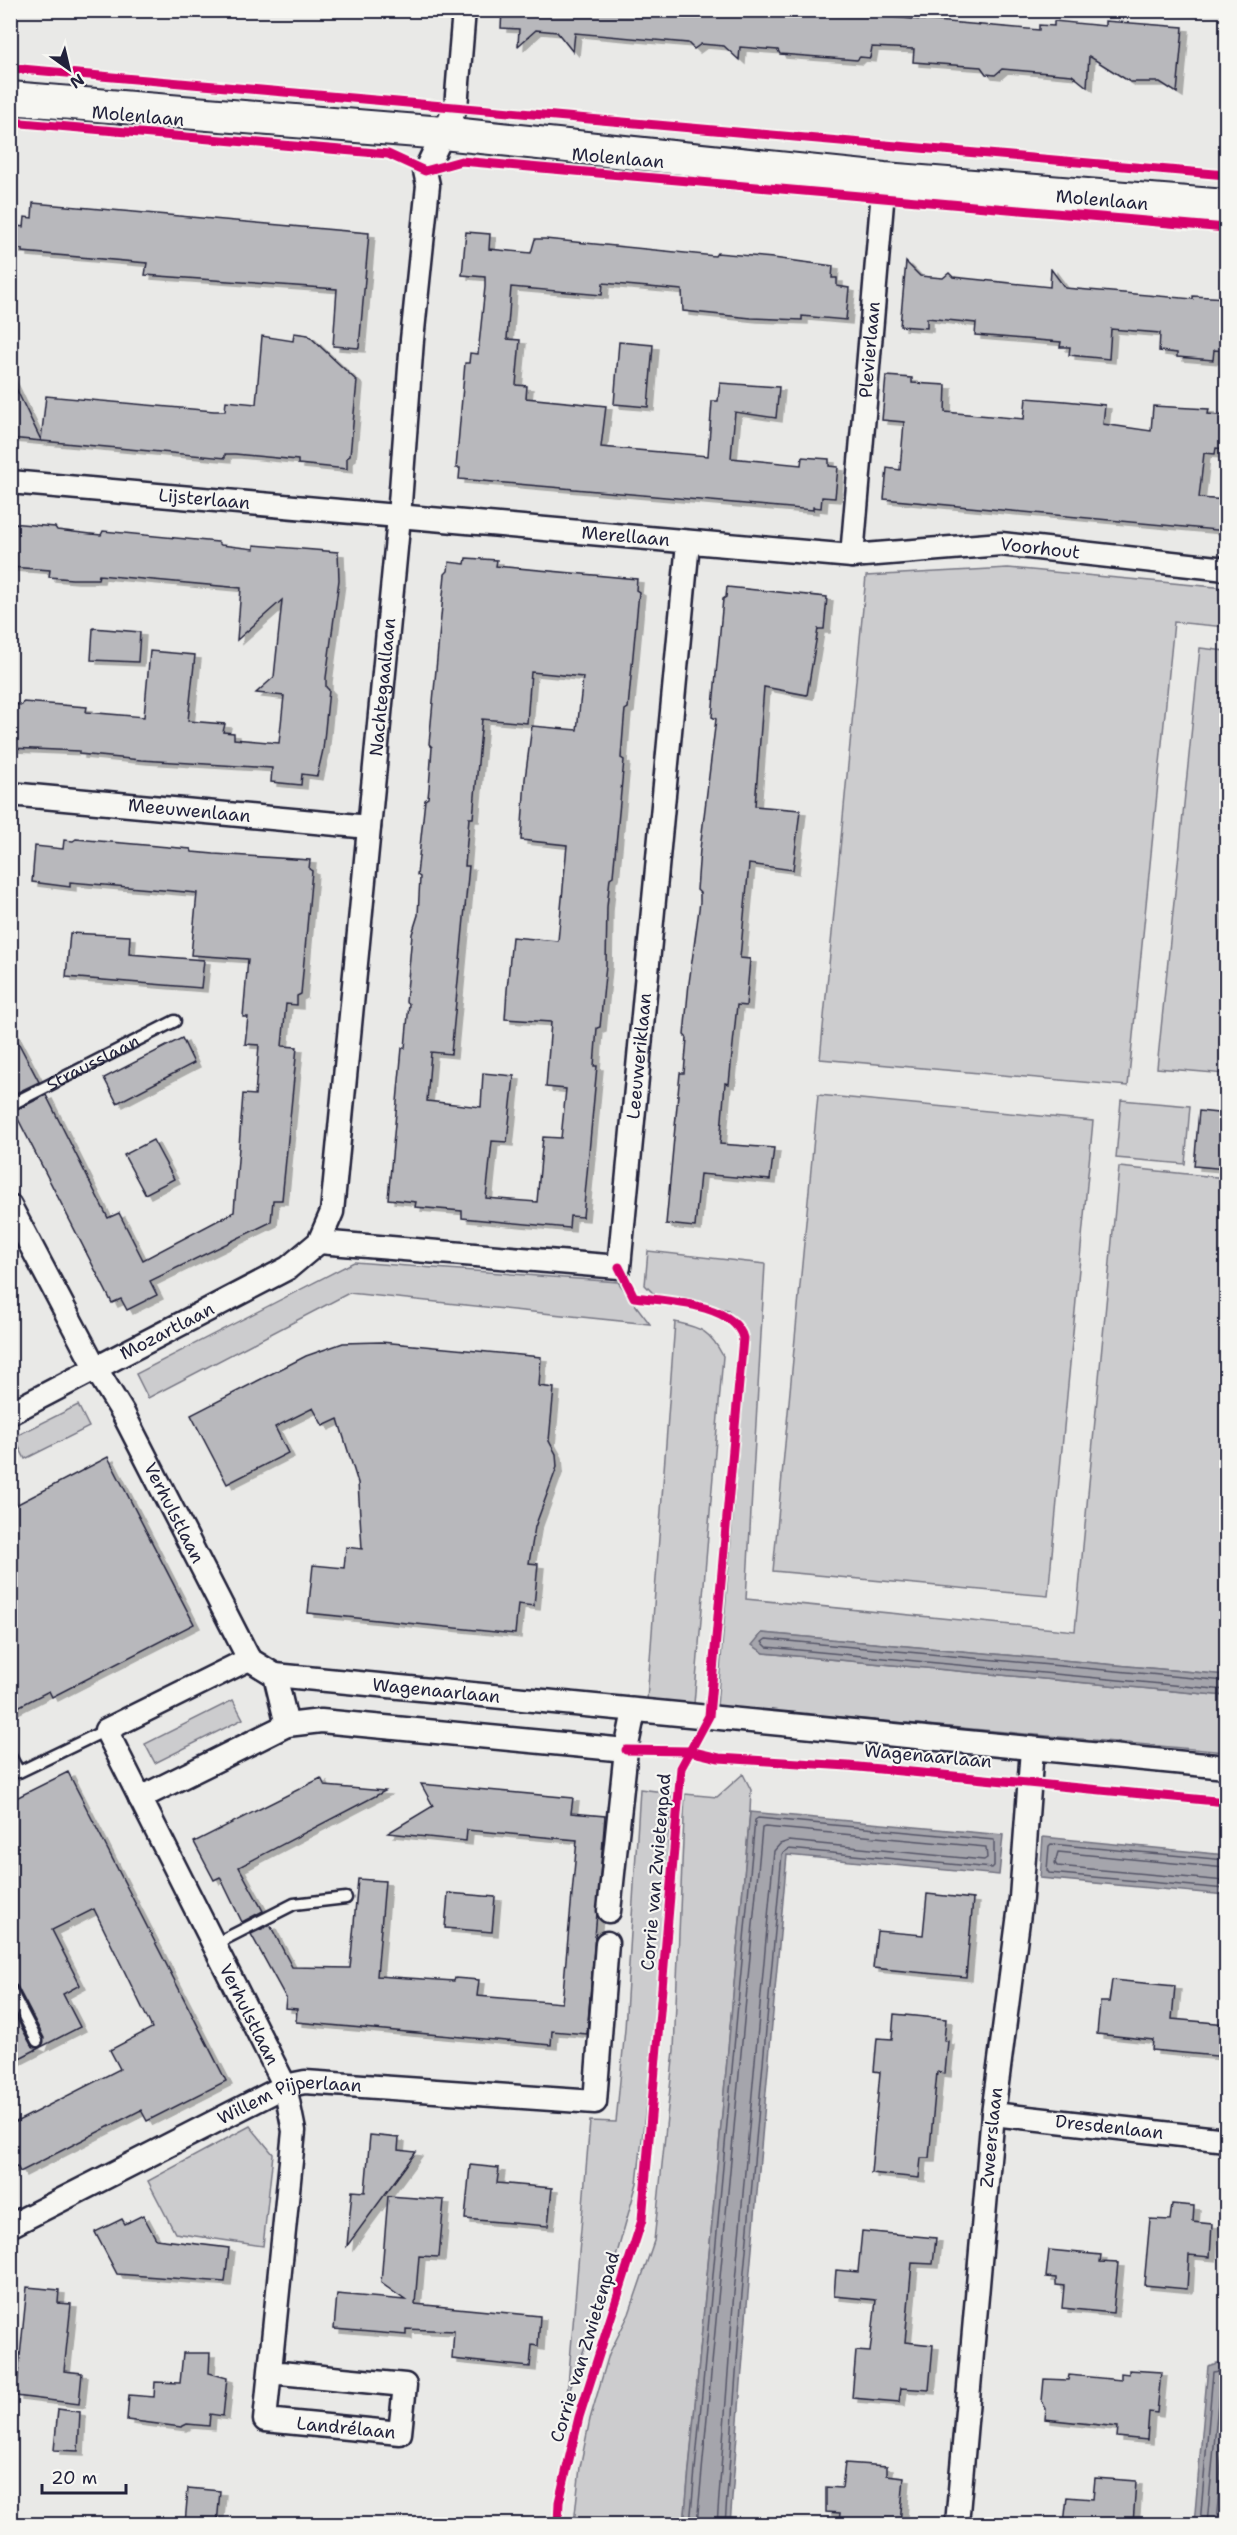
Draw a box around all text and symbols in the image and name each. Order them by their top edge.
north arrow [39,39,99,99]
text: N [66,69,88,93]
street label: Molenlaan [91,100,185,132]
street label: Molenlaan [571,142,665,174]
street label: Molenlaan [1055,184,1149,216]
street label: Plevierlaan [853,301,886,399]
street label: Lijsterlaan [158,483,251,515]
street label: Merellaan [580,520,671,552]
street label: Voorhout [999,532,1081,565]
street label: Nachtegaallaan [364,617,401,757]
street label: Meeuwenlaan [127,793,252,828]
street label: Leeuweriklaan [621,992,657,1120]
street label: Strausslaan [42,1029,144,1097]
street label: Mozartlaan [116,1297,218,1366]
street label: Verhulstlaan [138,1458,210,1567]
street label: Wagenaarlaan [371,1672,501,1709]
street label: Wagenaarlaan [863,1738,993,1774]
street label: Corrie van Zwietenpad [635,1772,677,1972]
street label: Verhulstlaan [214,1960,285,2069]
street label: Willem Pijperlaan [213,2070,362,2130]
street label: Zweerslaan [975,2086,1008,2189]
street label: Dresdenlaan [1054,2109,1165,2145]
street label: Corrie van Zwietenpad [545,2249,625,2445]
street label: Landrélaan [296,2411,397,2445]
scale bar [42,2457,126,2495]
text: 20 m [51,2466,97,2490]

